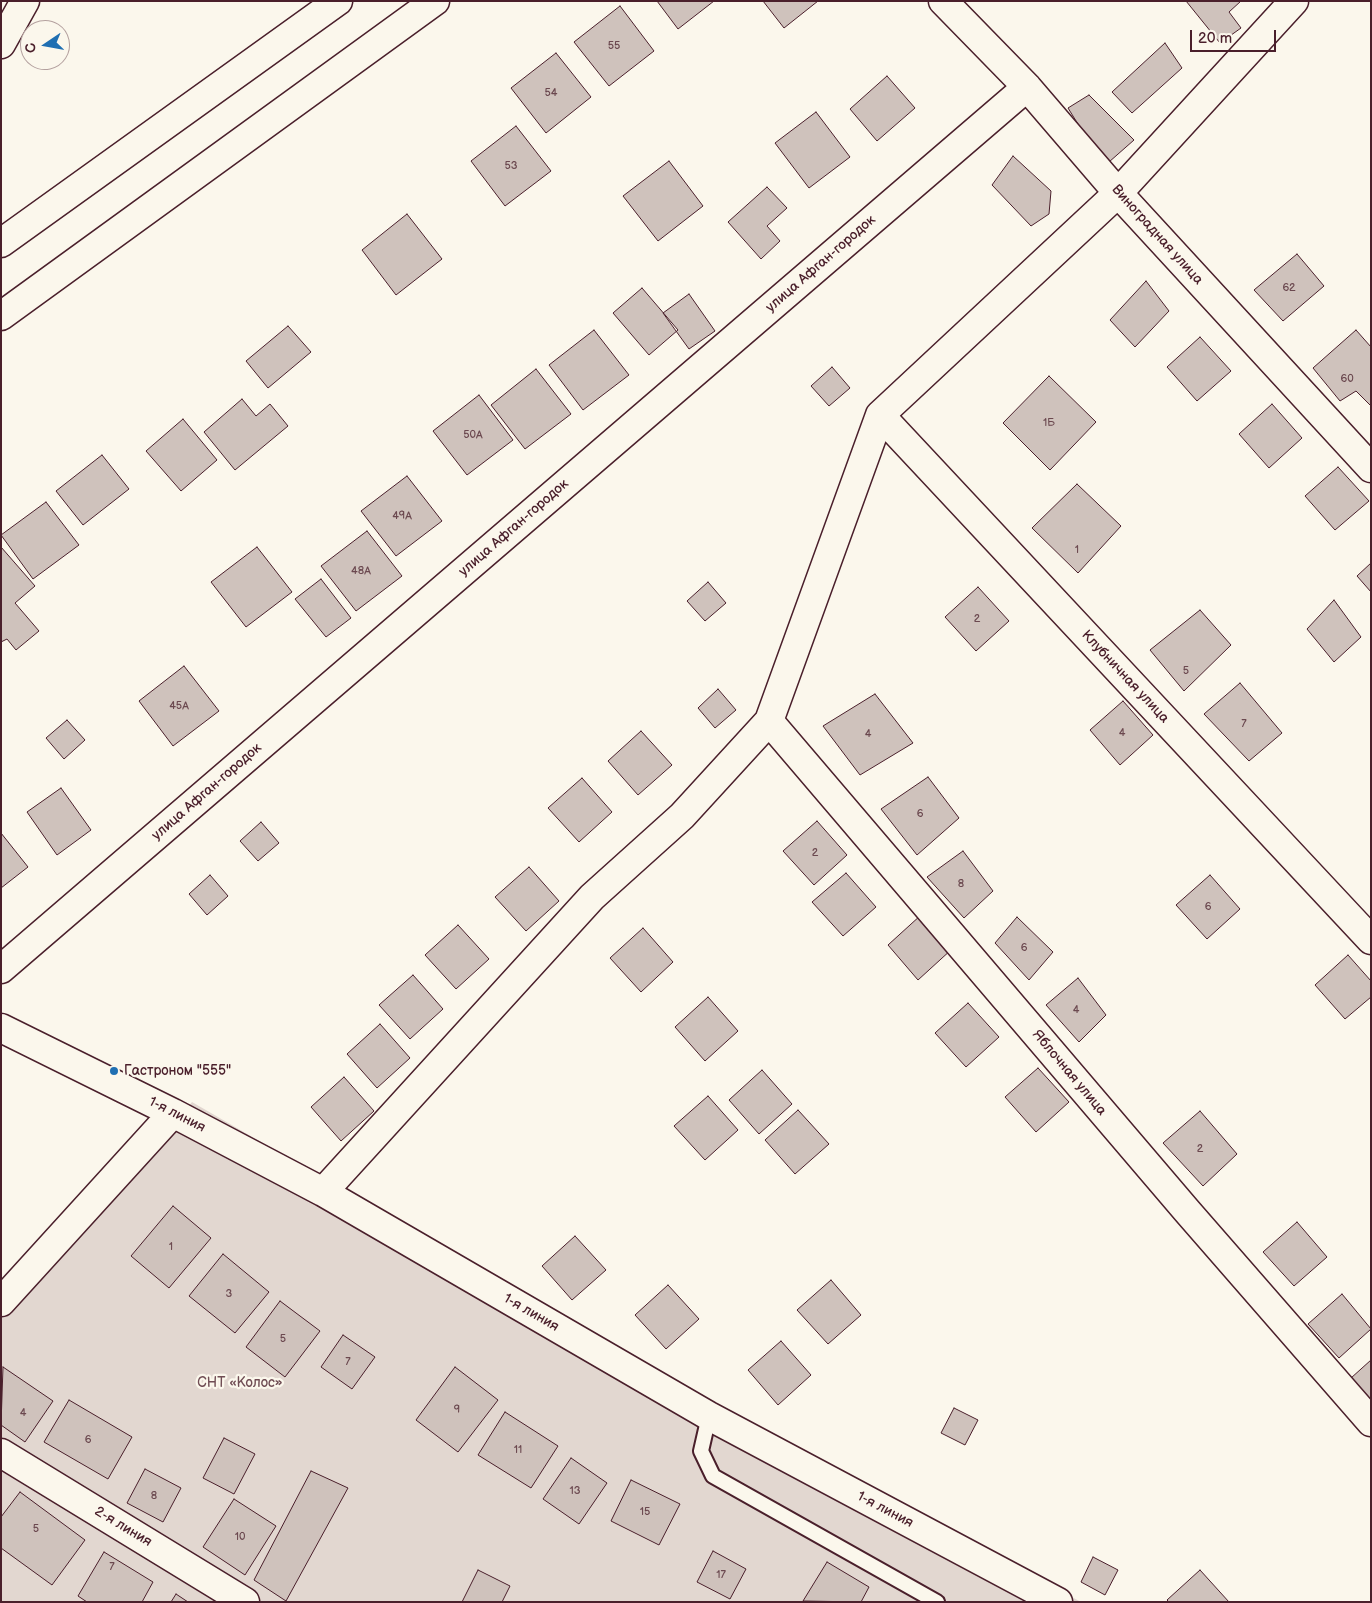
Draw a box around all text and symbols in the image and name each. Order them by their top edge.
north arrow [20,20,70,70]
scale bar [1192,20,1278,52]
text: 20 m [1198,29,1232,48]
house number: 55 [608,39,620,53]
text: С [21,41,40,55]
house number: 54 [544,86,558,100]
house number: 53 [504,159,518,173]
street label: Виноградная улица [1108,182,1206,288]
street label: улица Афган-городок [763,212,879,316]
house number: 62 [1282,281,1296,295]
house number: 60 [1340,372,1354,386]
house number: 1Б [1043,416,1055,430]
house number: 50А [463,428,483,442]
street label: улица Афган-городок [456,476,572,580]
house number: 49А [392,509,412,523]
house number: 1 [1075,543,1079,557]
house number: 48А [351,564,371,578]
house number: 2 [974,612,980,626]
street label: Клубничная улица [1078,627,1172,727]
house number: 5 [1183,664,1189,678]
house number: 45А [169,699,189,713]
house number: 7 [1241,717,1247,731]
house number: 4 [1119,726,1125,740]
house number: 4 [865,727,871,741]
street label: улица Афган-городок [149,740,265,844]
house number: 6 [917,807,923,821]
house number: 2 [812,846,818,860]
house number: 8 [958,877,964,891]
house number: 6 [1205,900,1211,914]
house number: 6 [1021,941,1027,955]
house number: 4 [1073,1003,1079,1017]
street label: Яблочная улица [1028,1027,1110,1119]
place label: Гастроном "555" [124,1063,231,1079]
marker: Гастроном "555" [108,1065,120,1077]
street label: 1-я линия [146,1094,208,1136]
house number: 2 [1197,1142,1203,1156]
house number: 1 [169,1240,173,1254]
house number: 3 [226,1287,232,1301]
street label: 1-я линия [500,1290,562,1336]
house number: 5 [280,1332,286,1346]
house number: 7 [345,1355,351,1369]
park label: СНТ «Колос» [197,1375,283,1391]
house number: 9 [454,1403,460,1417]
house number: 4 [20,1406,26,1420]
house number: 6 [85,1433,91,1447]
house number: 11 [514,1443,522,1457]
house number: 13 [569,1484,581,1498]
street label: 1-я линия [854,1488,916,1532]
house number: 8 [151,1489,157,1503]
street label: 2-я линия [91,1503,155,1551]
house number: 15 [640,1505,650,1519]
house number: 5 [33,1522,39,1536]
house number: 10 [235,1530,245,1544]
house number: 7 [109,1560,115,1574]
house number: 17 [716,1568,726,1582]

